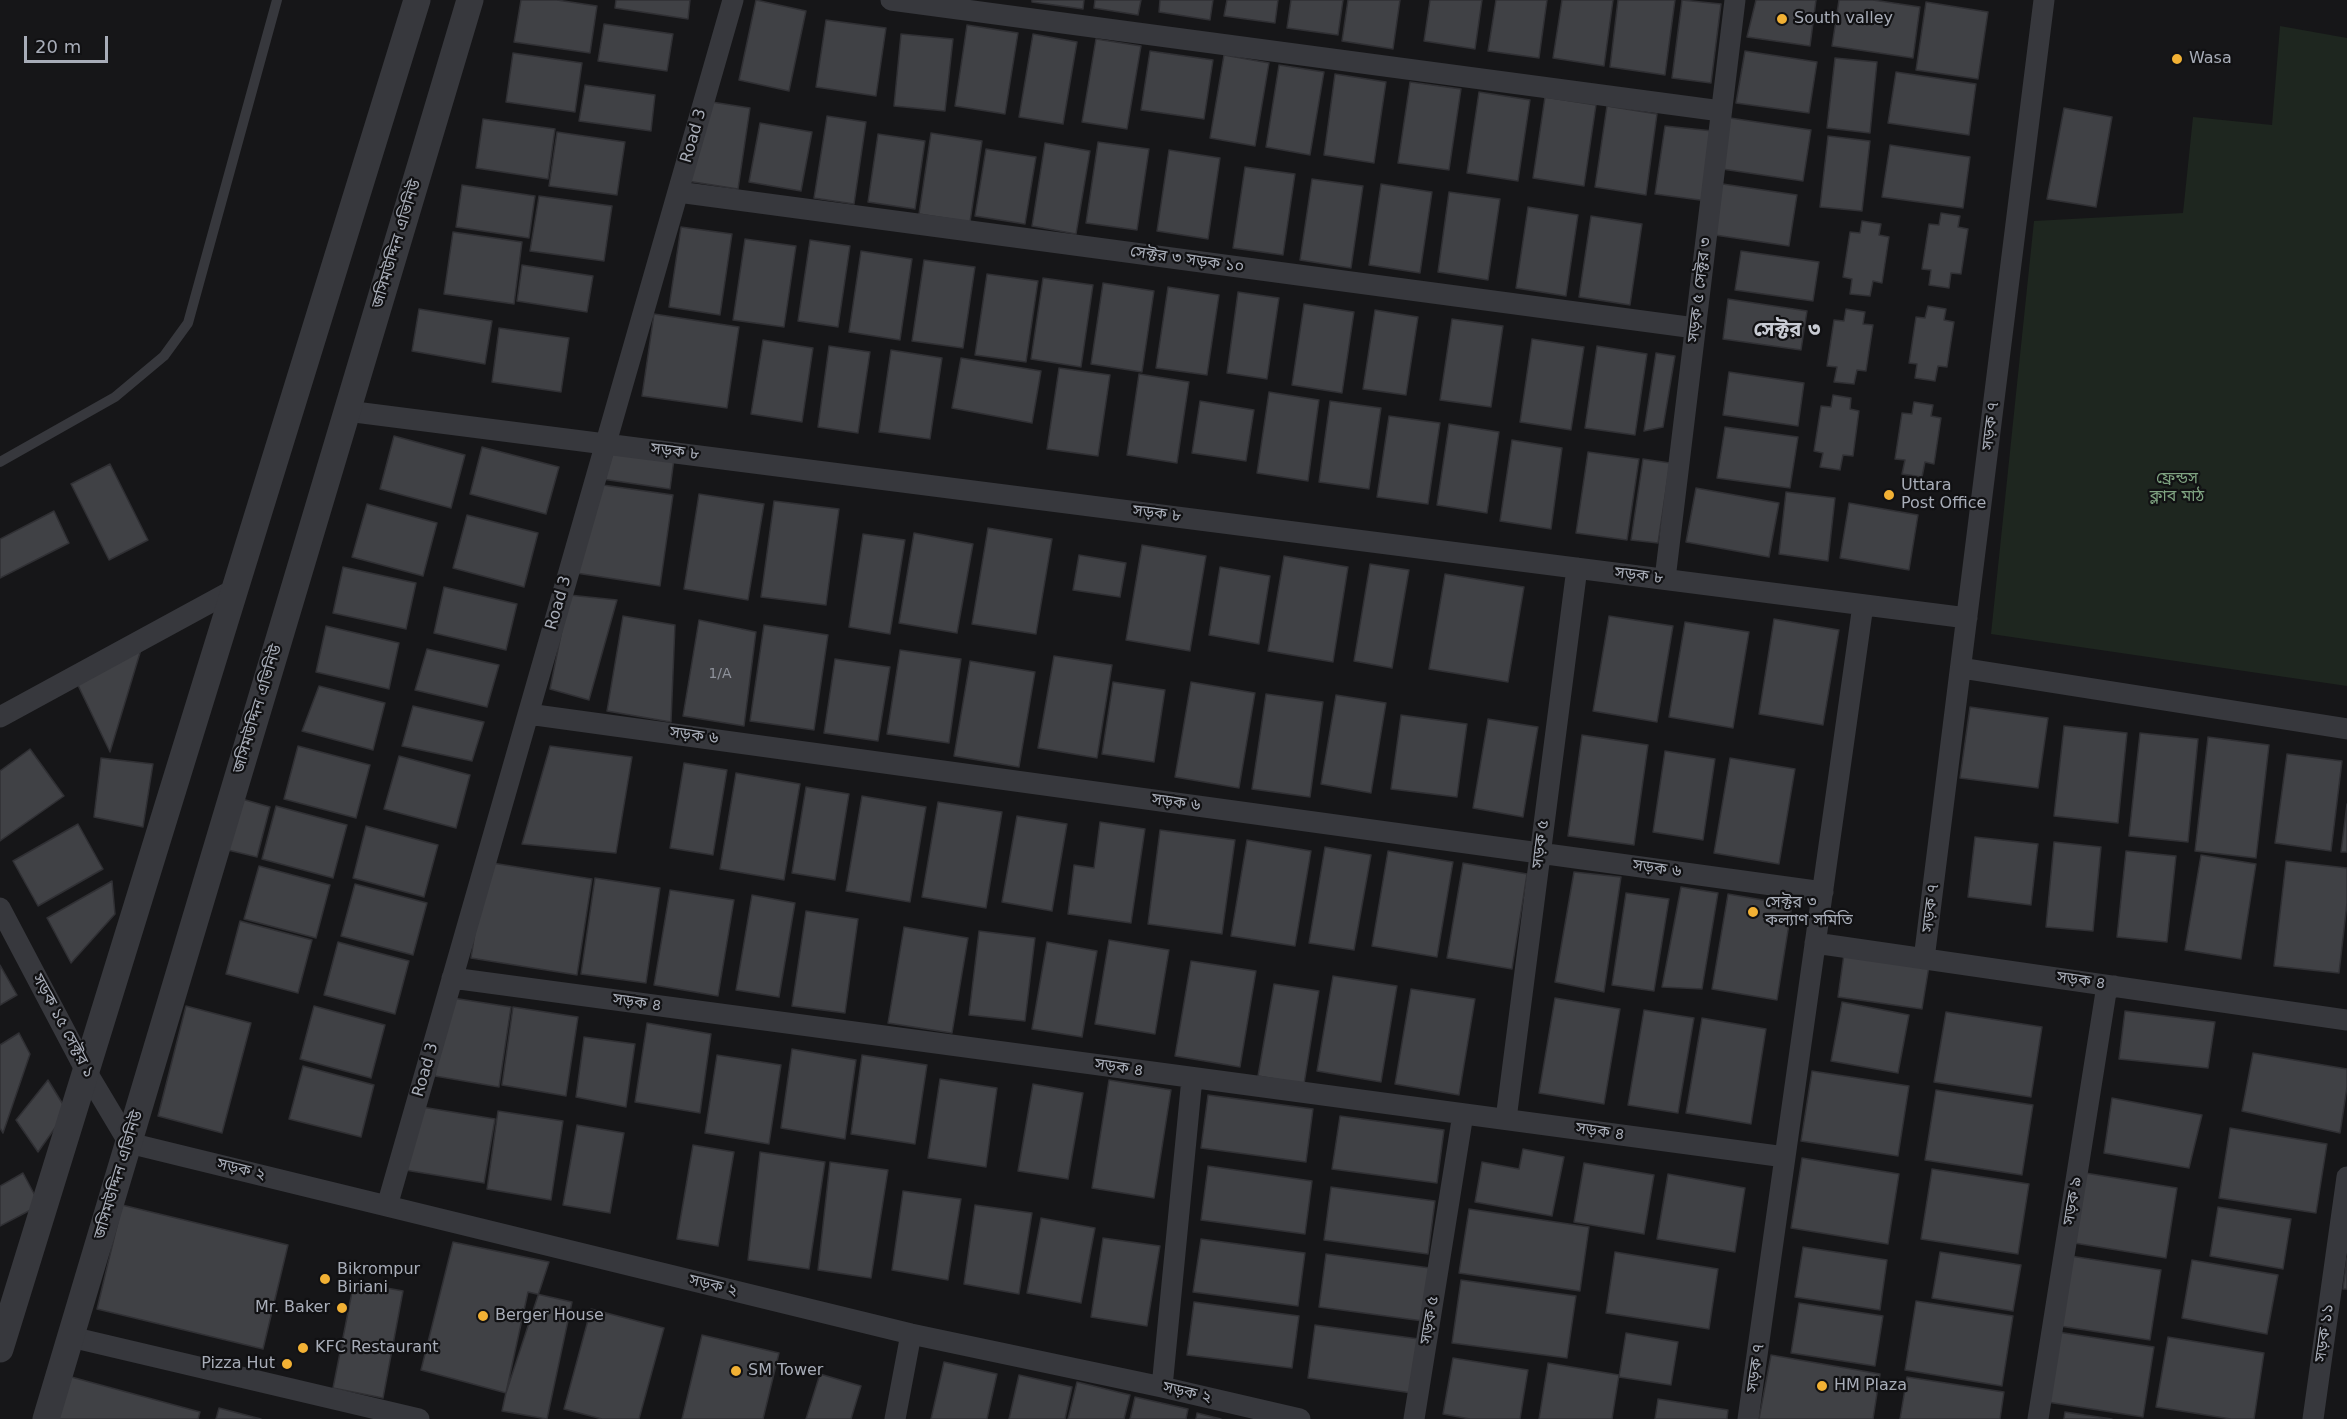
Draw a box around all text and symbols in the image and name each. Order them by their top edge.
place label: South valley [1794,9,1893,29]
marker: South valley [1775,12,1789,26]
scale bar [27,24,111,62]
text: 20 m [35,36,81,57]
place label: Wasa [2189,49,2232,69]
marker: Wasa [2170,52,2184,66]
street label: Road 3 [677,107,711,165]
street label: জসিমউদ্দিন এভিনিউ [368,177,426,311]
street label: সড়ক ৫ সেক্টর ৩ [1684,237,1716,343]
street label: সেক্টর ৩ সড়ক ১০ [1129,243,1245,277]
district label: সেক্টর ৩ [1754,319,1820,343]
street label: সড়ক ৭ [1978,401,2004,451]
street label: সড়ক ৮ [650,439,700,465]
park label: ফ্রেন্ডস ক্লাব মাঠ [2150,469,2204,507]
place label: Uttara Post Office [1901,476,1986,514]
marker: Uttara Post Office [1882,488,1896,502]
street label: সড়ক ৮ [1132,501,1182,527]
street label: সড়ক ৮ [1614,563,1664,589]
street label: Road 3 [542,574,576,632]
street label: জসিমউদ্দিন এভিনিউ [229,642,287,776]
house number: 1/A [708,666,732,682]
street label: সড়ক ৬ [668,723,720,749]
street label: সড়ক ৬ [1150,790,1202,816]
street label: সড়ক ৫ [1528,819,1554,869]
street label: সড়ক ৬ [1631,856,1683,882]
street label: সড়ক ৭ [1918,883,1944,933]
place label: সেক্টর ৩ কল্যাণ সমিতি [1765,893,1853,931]
marker: সেক্টর ৩ কল্যাণ সমিতি [1746,905,1760,919]
street label: সড়ক ৪ [2055,968,2107,994]
street label: সড়ক ১৫ সেক্টর ১ [28,971,98,1081]
street label: সড়ক ৪ [611,990,663,1016]
street label: Road 3 [409,1041,443,1099]
street label: সড়ক ৪ [1093,1055,1145,1081]
street label: জসিমউদ্দিন এভিনিউ [90,1108,148,1242]
street label: সড়ক ৪ [1574,1119,1626,1145]
street label: সড়ক ২ [215,1155,267,1185]
street label: সড়ক ৯ [2060,1175,2086,1227]
place label: Bikrompur Biriani [337,1260,420,1298]
street label: সড়ক ২ [687,1271,739,1301]
marker: Bikrompur Biriani [318,1272,332,1286]
street label: সড়ক ৫ [1417,1294,1443,1346]
place label: Mr. Baker [255,1298,330,1318]
marker: Mr. Baker [335,1301,349,1315]
street label: সড়ক ১১ [2311,1303,2339,1363]
place label: Berger House [495,1306,604,1326]
marker: Berger House [476,1309,490,1323]
place label: KFC Restaurant [315,1338,439,1358]
marker: KFC Restaurant [296,1341,310,1355]
street label: সড়ক ৭ [1743,1342,1769,1394]
place label: Pizza Hut [201,1354,275,1374]
marker: Pizza Hut [280,1357,294,1371]
place label: SM Tower [748,1361,823,1381]
marker: SM Tower [729,1364,743,1378]
place label: HM Plaza [1834,1376,1907,1396]
street label: সড়ক ২ [1161,1378,1213,1408]
marker: HM Plaza [1815,1379,1829,1393]

